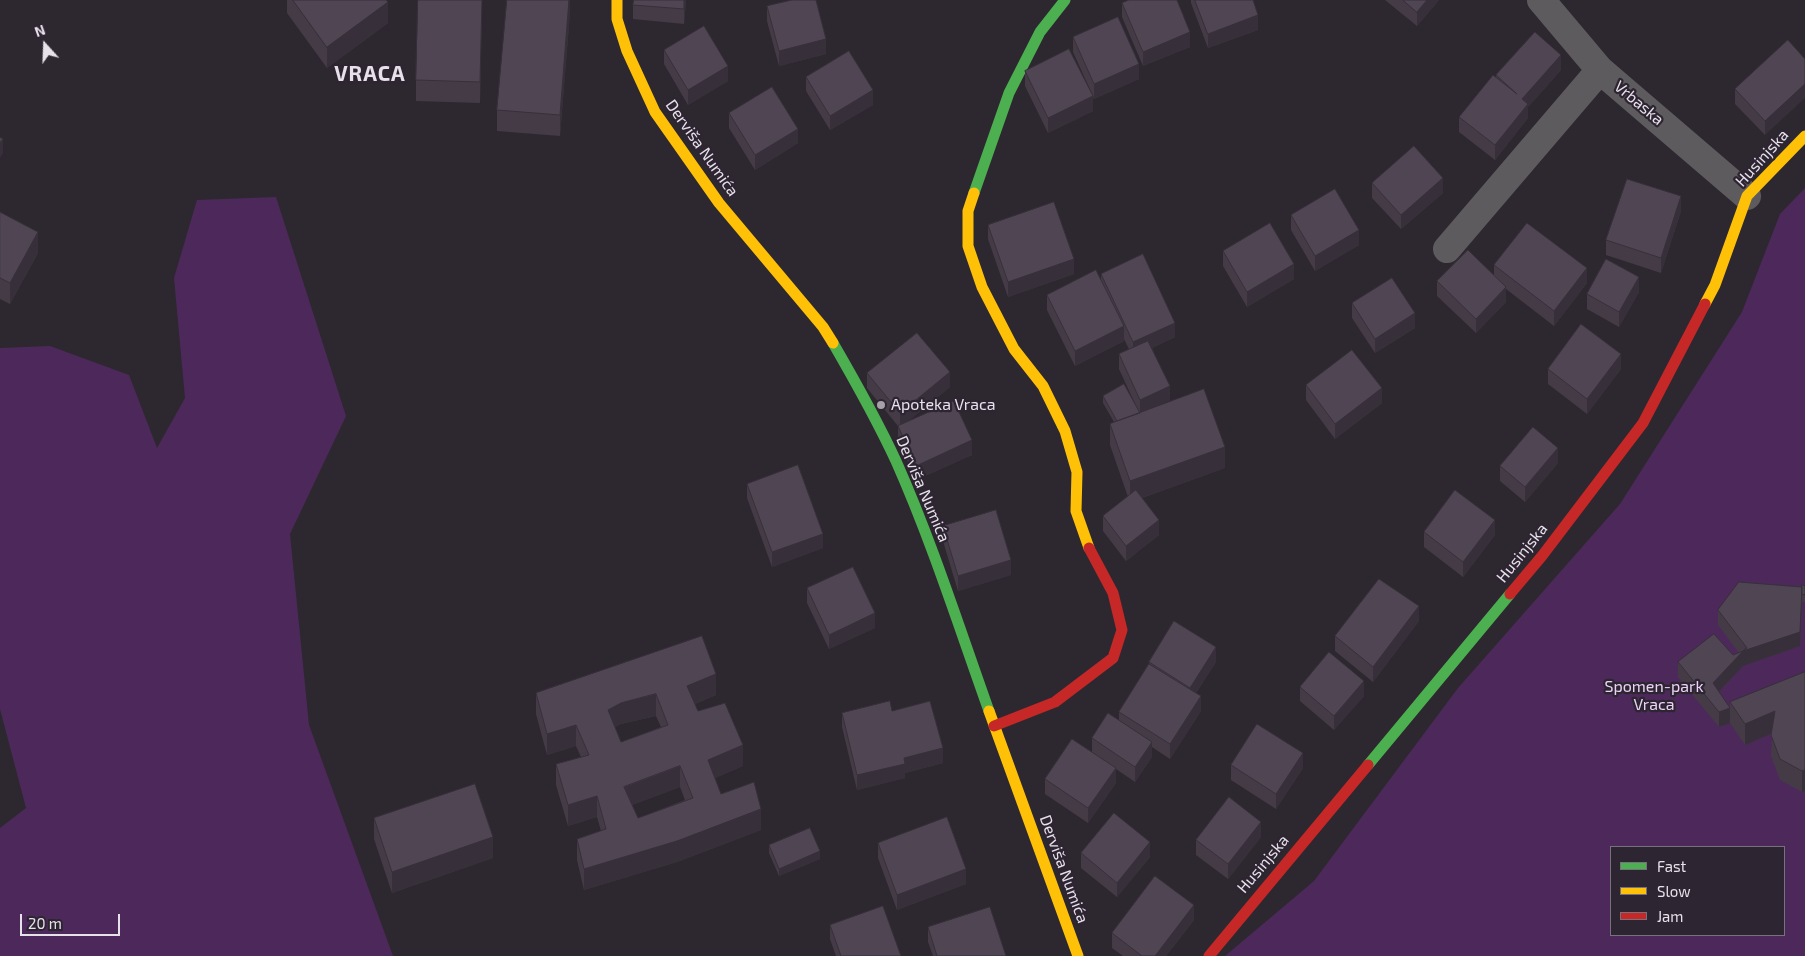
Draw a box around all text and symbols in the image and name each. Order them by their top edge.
north arrow [20,20,70,70]
text: N [32,21,47,40]
district label: VRACA [334,61,406,87]
street label: Vrbaska [1610,77,1668,129]
street label: Derviša Numića [662,96,742,200]
street label: Husinjska [1731,125,1793,191]
place label: Apoteka Vraca [891,395,996,415]
marker: Apoteka Vraca [875,399,887,411]
street label: Derviša Numića [892,433,954,545]
street label: Husinjska [1492,520,1552,586]
park label: Spomen-park Vraca [1604,677,1704,715]
street label: Derviša Numića [1036,812,1092,926]
street label: Husinjska [1233,831,1293,897]
legend [1610,846,1785,936]
text: Fast [1657,857,1686,875]
text: Slow [1657,882,1691,900]
scale bar [22,904,122,936]
text: Jam [1657,907,1683,925]
text: 20 m [28,914,62,932]

